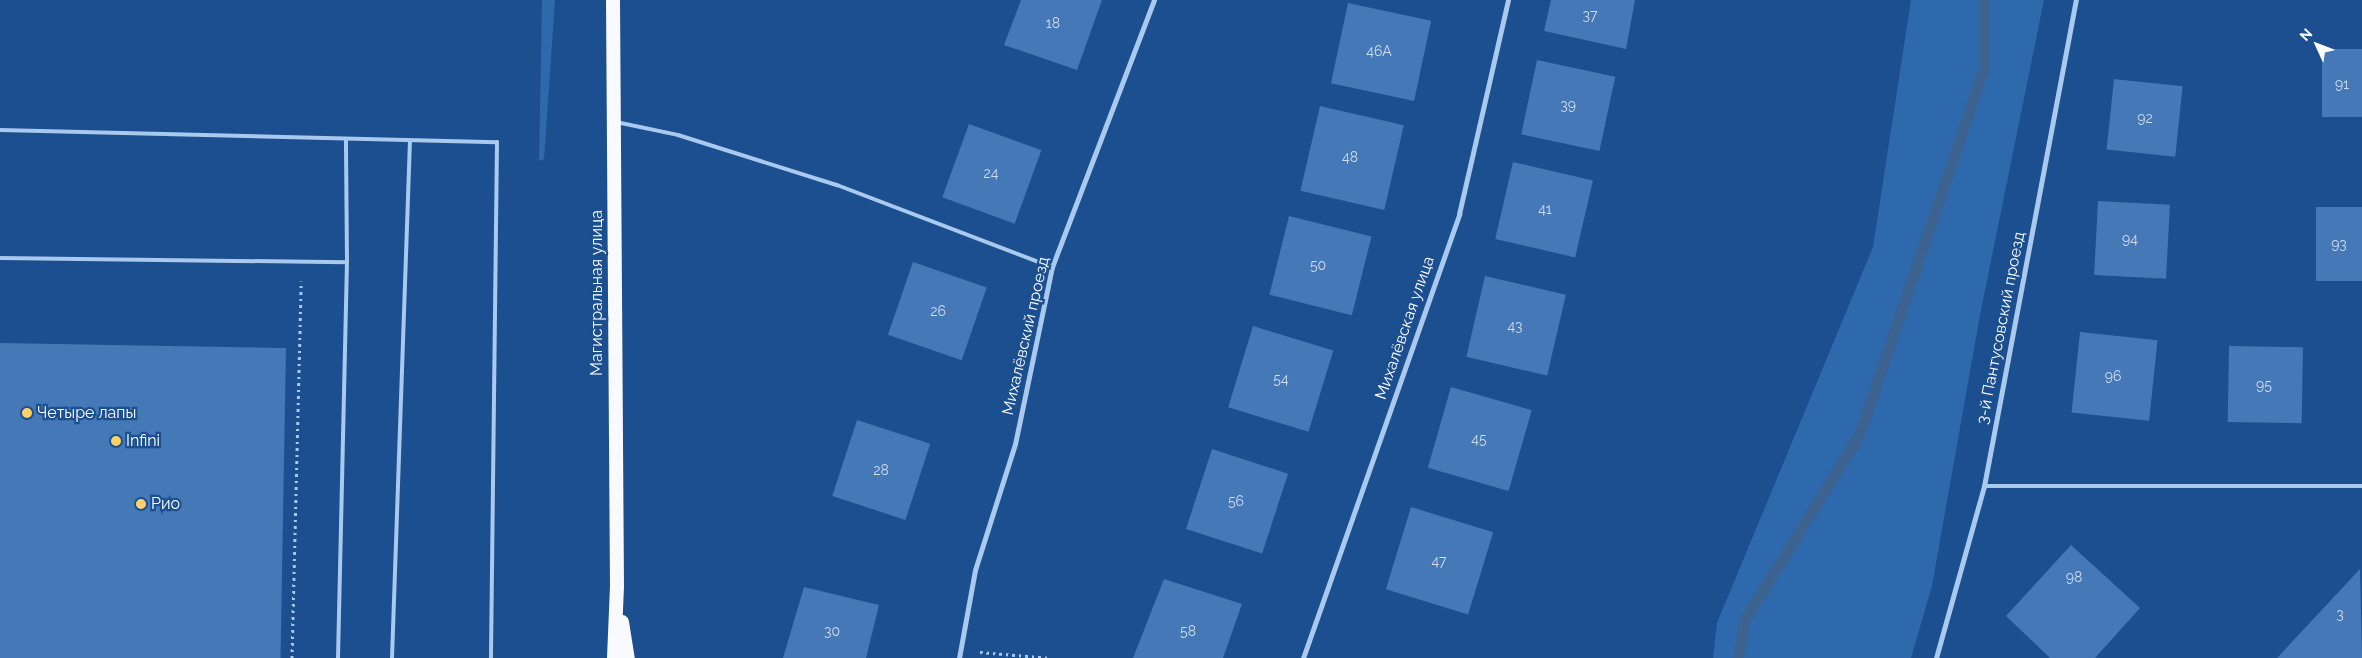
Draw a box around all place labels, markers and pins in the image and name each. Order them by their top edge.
place label: Четыре лапы [37,403,136,423]
marker: Четыре лапы [21,407,33,419]
place label: Infini [126,431,160,451]
marker: Infini [110,435,122,447]
place label: Рио [151,494,180,514]
marker: Рио [135,498,147,510]

